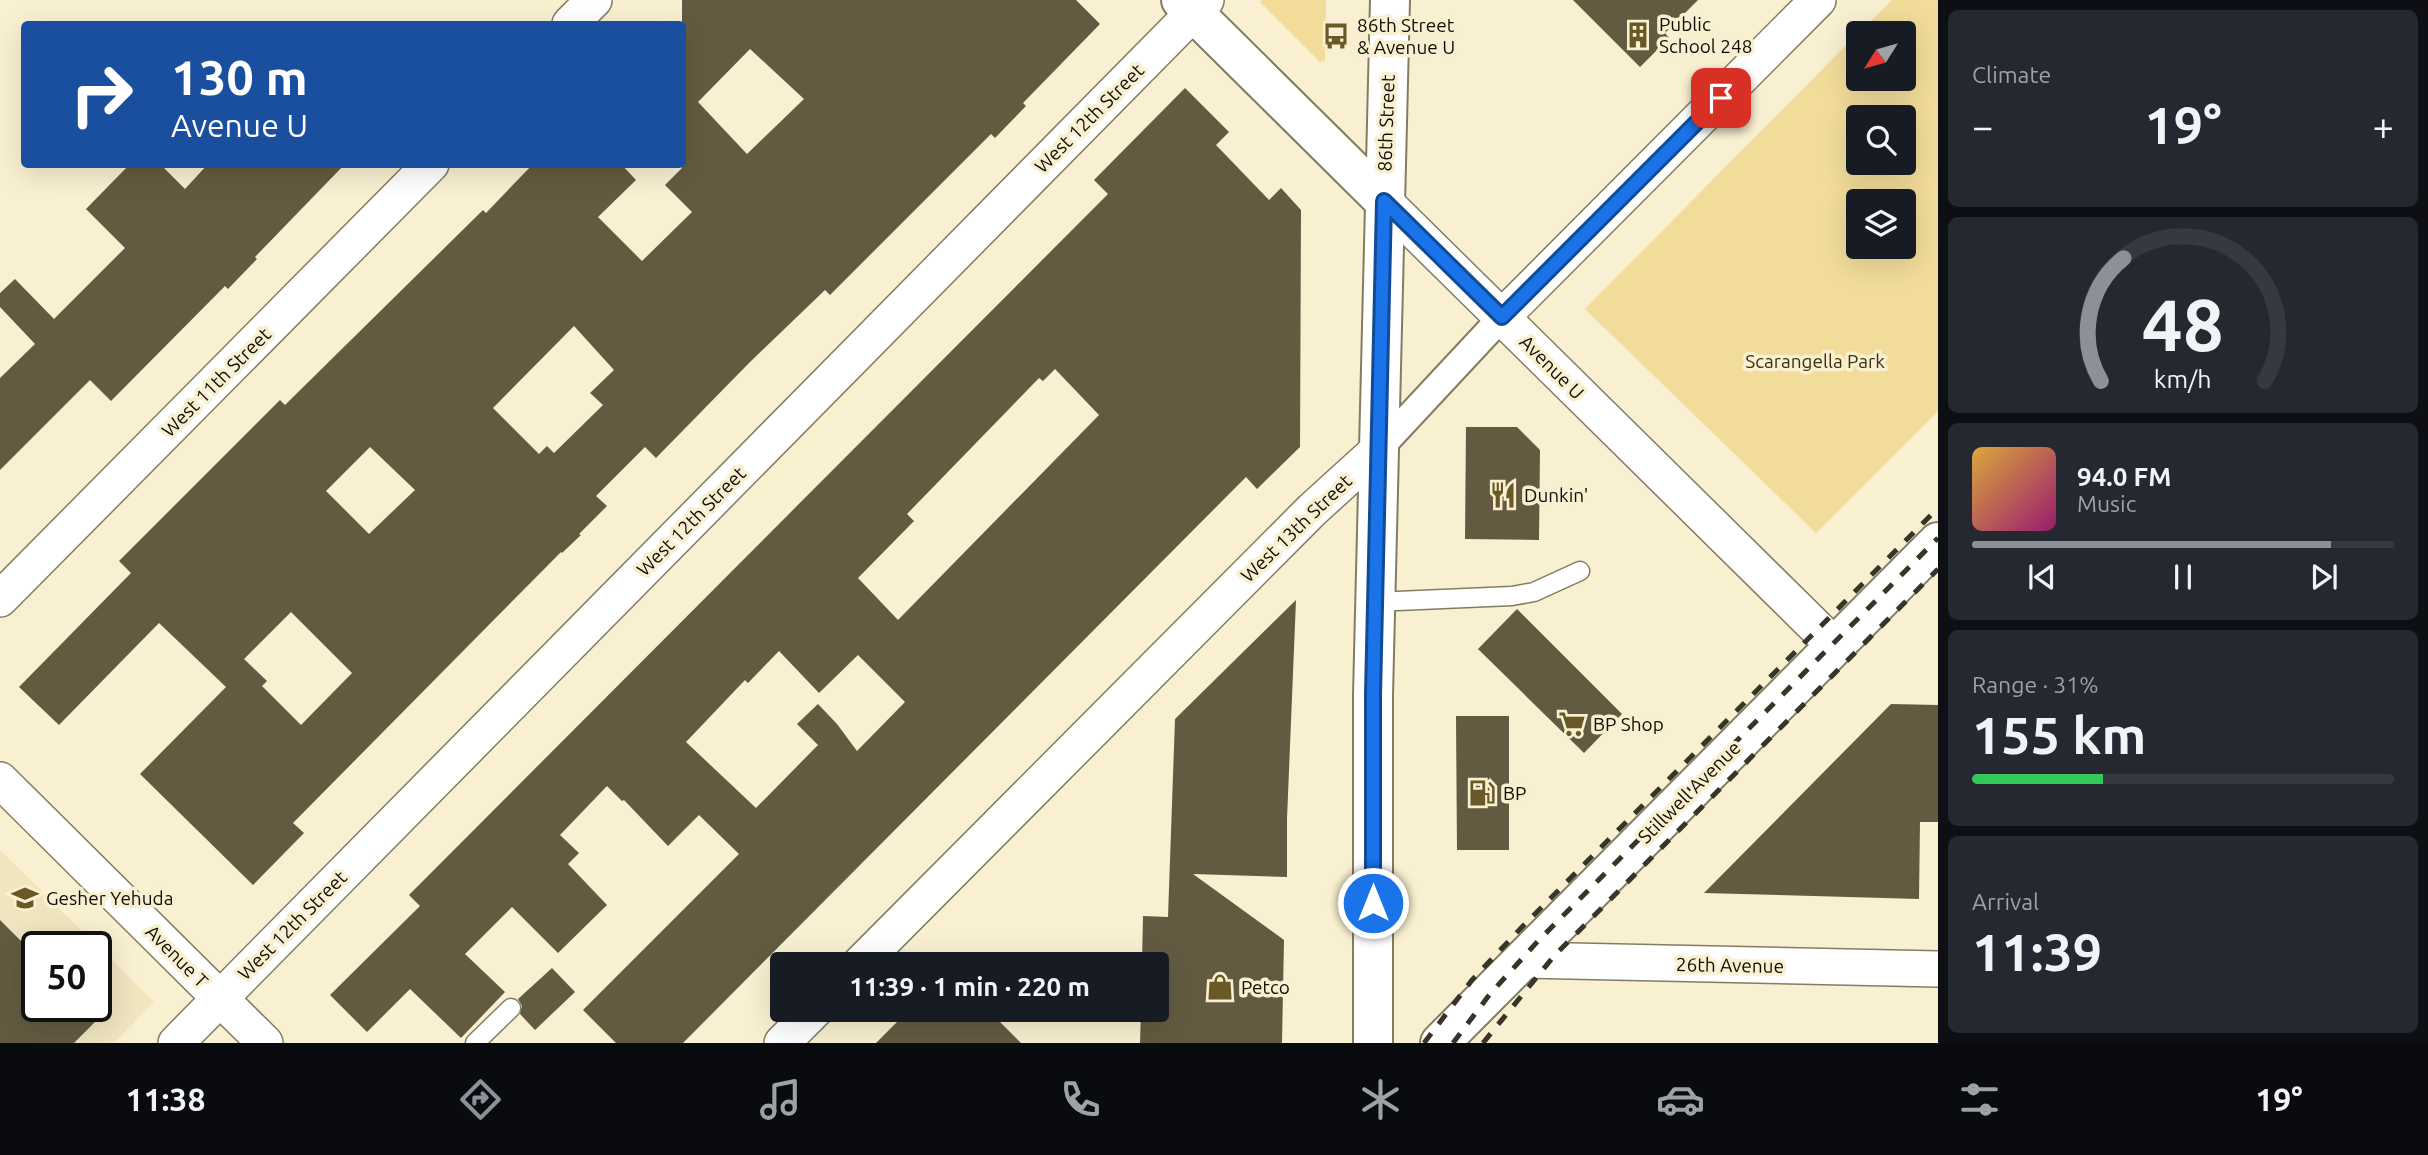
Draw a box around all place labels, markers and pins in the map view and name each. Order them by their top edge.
place label: Public School 248 [1659,13,1752,57]
place label: 86th Street & Avenue U [1357,14,1455,58]
building icon: Public School 248 [1623,20,1653,50]
bus stop icon: 86th Street & Avenue U [1321,21,1351,51]
pin [1691,68,1751,128]
restaurant icon: Dunkin' [1488,480,1518,510]
place label: Dunkin' [1524,484,1588,506]
supermarket icon: BP Shop [1557,709,1587,739]
place label: BP Shop [1593,713,1664,735]
fuel station icon: BP [1467,778,1497,808]
place label: BP [1503,782,1526,804]
school or university icon: Gesher Yehuda [10,883,40,913]
place label: Gesher Yehuda [46,887,173,909]
shop icon: Petco [1205,972,1235,1002]
place label: Petco [1241,976,1290,998]

